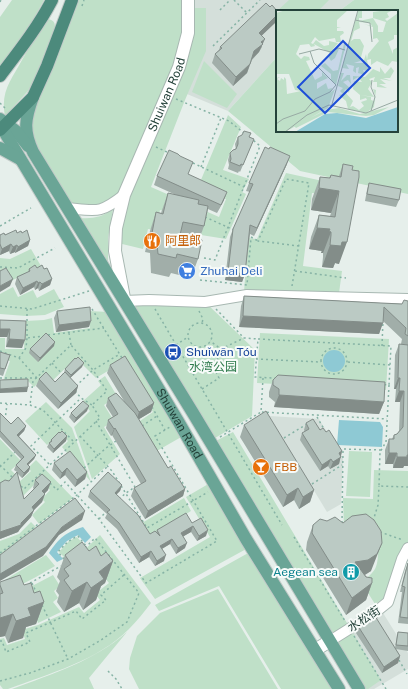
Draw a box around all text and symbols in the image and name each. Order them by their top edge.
inset map [276,10,398,132]
street label: Shuiwan Road [145,56,188,134]
restaurant icon: 阿里郎 [142,231,162,251]
place label: 阿里郎 [165,234,201,248]
supermarket icon: Zhuhai Deli [177,261,197,281]
place label: Zhuhai Deli [200,264,263,278]
bus stop icon: Shuǐwān Tóu [163,342,183,362]
place label: Shuǐwān Tóu [186,345,257,359]
park label: 水湾公园 [189,360,237,374]
street label: Shuiwan Road [153,386,205,461]
bar icon: FBB [251,457,271,477]
place label: FBB [274,460,297,474]
building icon: Aegean sea [341,562,361,582]
place label: Aegean sea [273,565,338,579]
street label: 水松街 [345,603,383,635]

